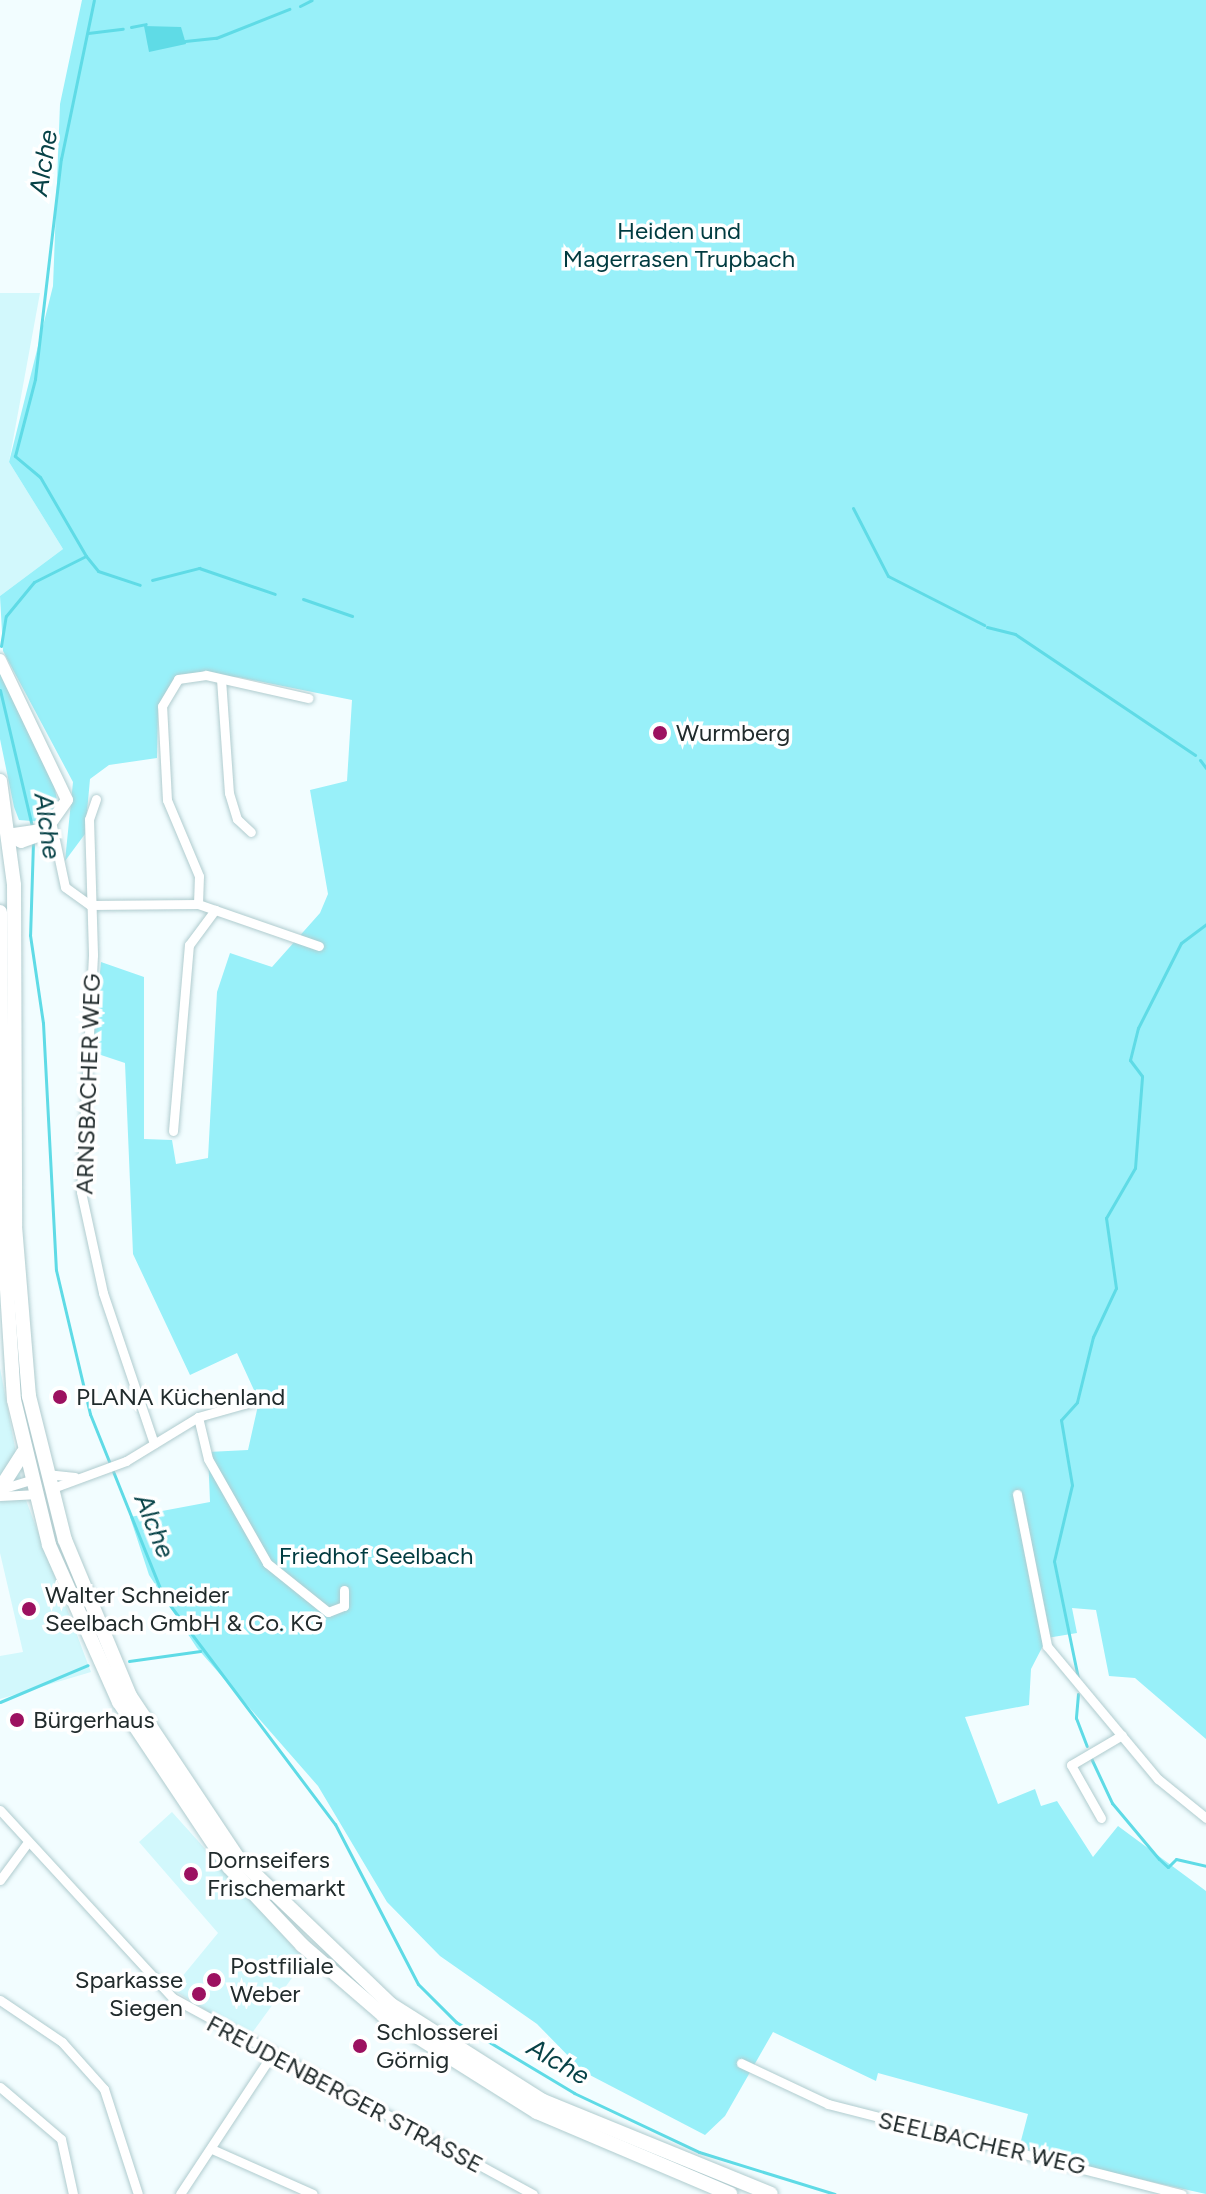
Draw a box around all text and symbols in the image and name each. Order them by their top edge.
water label: Alche [23,128,65,198]
park label: Heiden und Magerrasen Trupbach [563,217,795,273]
place label: Wurmberg [676,719,790,747]
marker: Wurmberg [651,724,669,742]
water label: Alche [27,791,67,861]
street label: ARNSBACHER WEG [70,973,106,1195]
place label: PLANA Küchenland [76,1383,285,1411]
marker: PLANA Küchenland [51,1388,69,1406]
water label: Alche [127,1489,181,1563]
park label: Friedhof Seelbach [279,1542,473,1570]
place label: Walter Schneider Seelbach GmbH & Co. KG [45,1581,323,1637]
marker: Walter Schneider Seelbach GmbH & Co. KG [20,1600,38,1618]
place label: Bürgerhaus [33,1706,155,1734]
marker: Bürgerhaus [8,1711,26,1729]
place label: Dornseifers Frischemarkt [207,1846,346,1902]
marker: Dornseifers Frischemarkt [182,1865,200,1883]
place label: Postfiliale Weber [230,1952,334,2008]
place label: Sparkasse Siegen [75,1966,183,2022]
marker: Postfiliale Weber [205,1971,223,1989]
marker: Sparkasse Siegen [190,1985,208,2003]
street label: FREUDENBERGER STRASSE [202,2009,488,2179]
place label: Schlosserei Görnig [376,2018,499,2074]
water label: Alche [521,2032,595,2092]
marker: Schlosserei Görnig [351,2037,369,2055]
street label: SEELBACHER WEG [875,2105,1089,2181]

